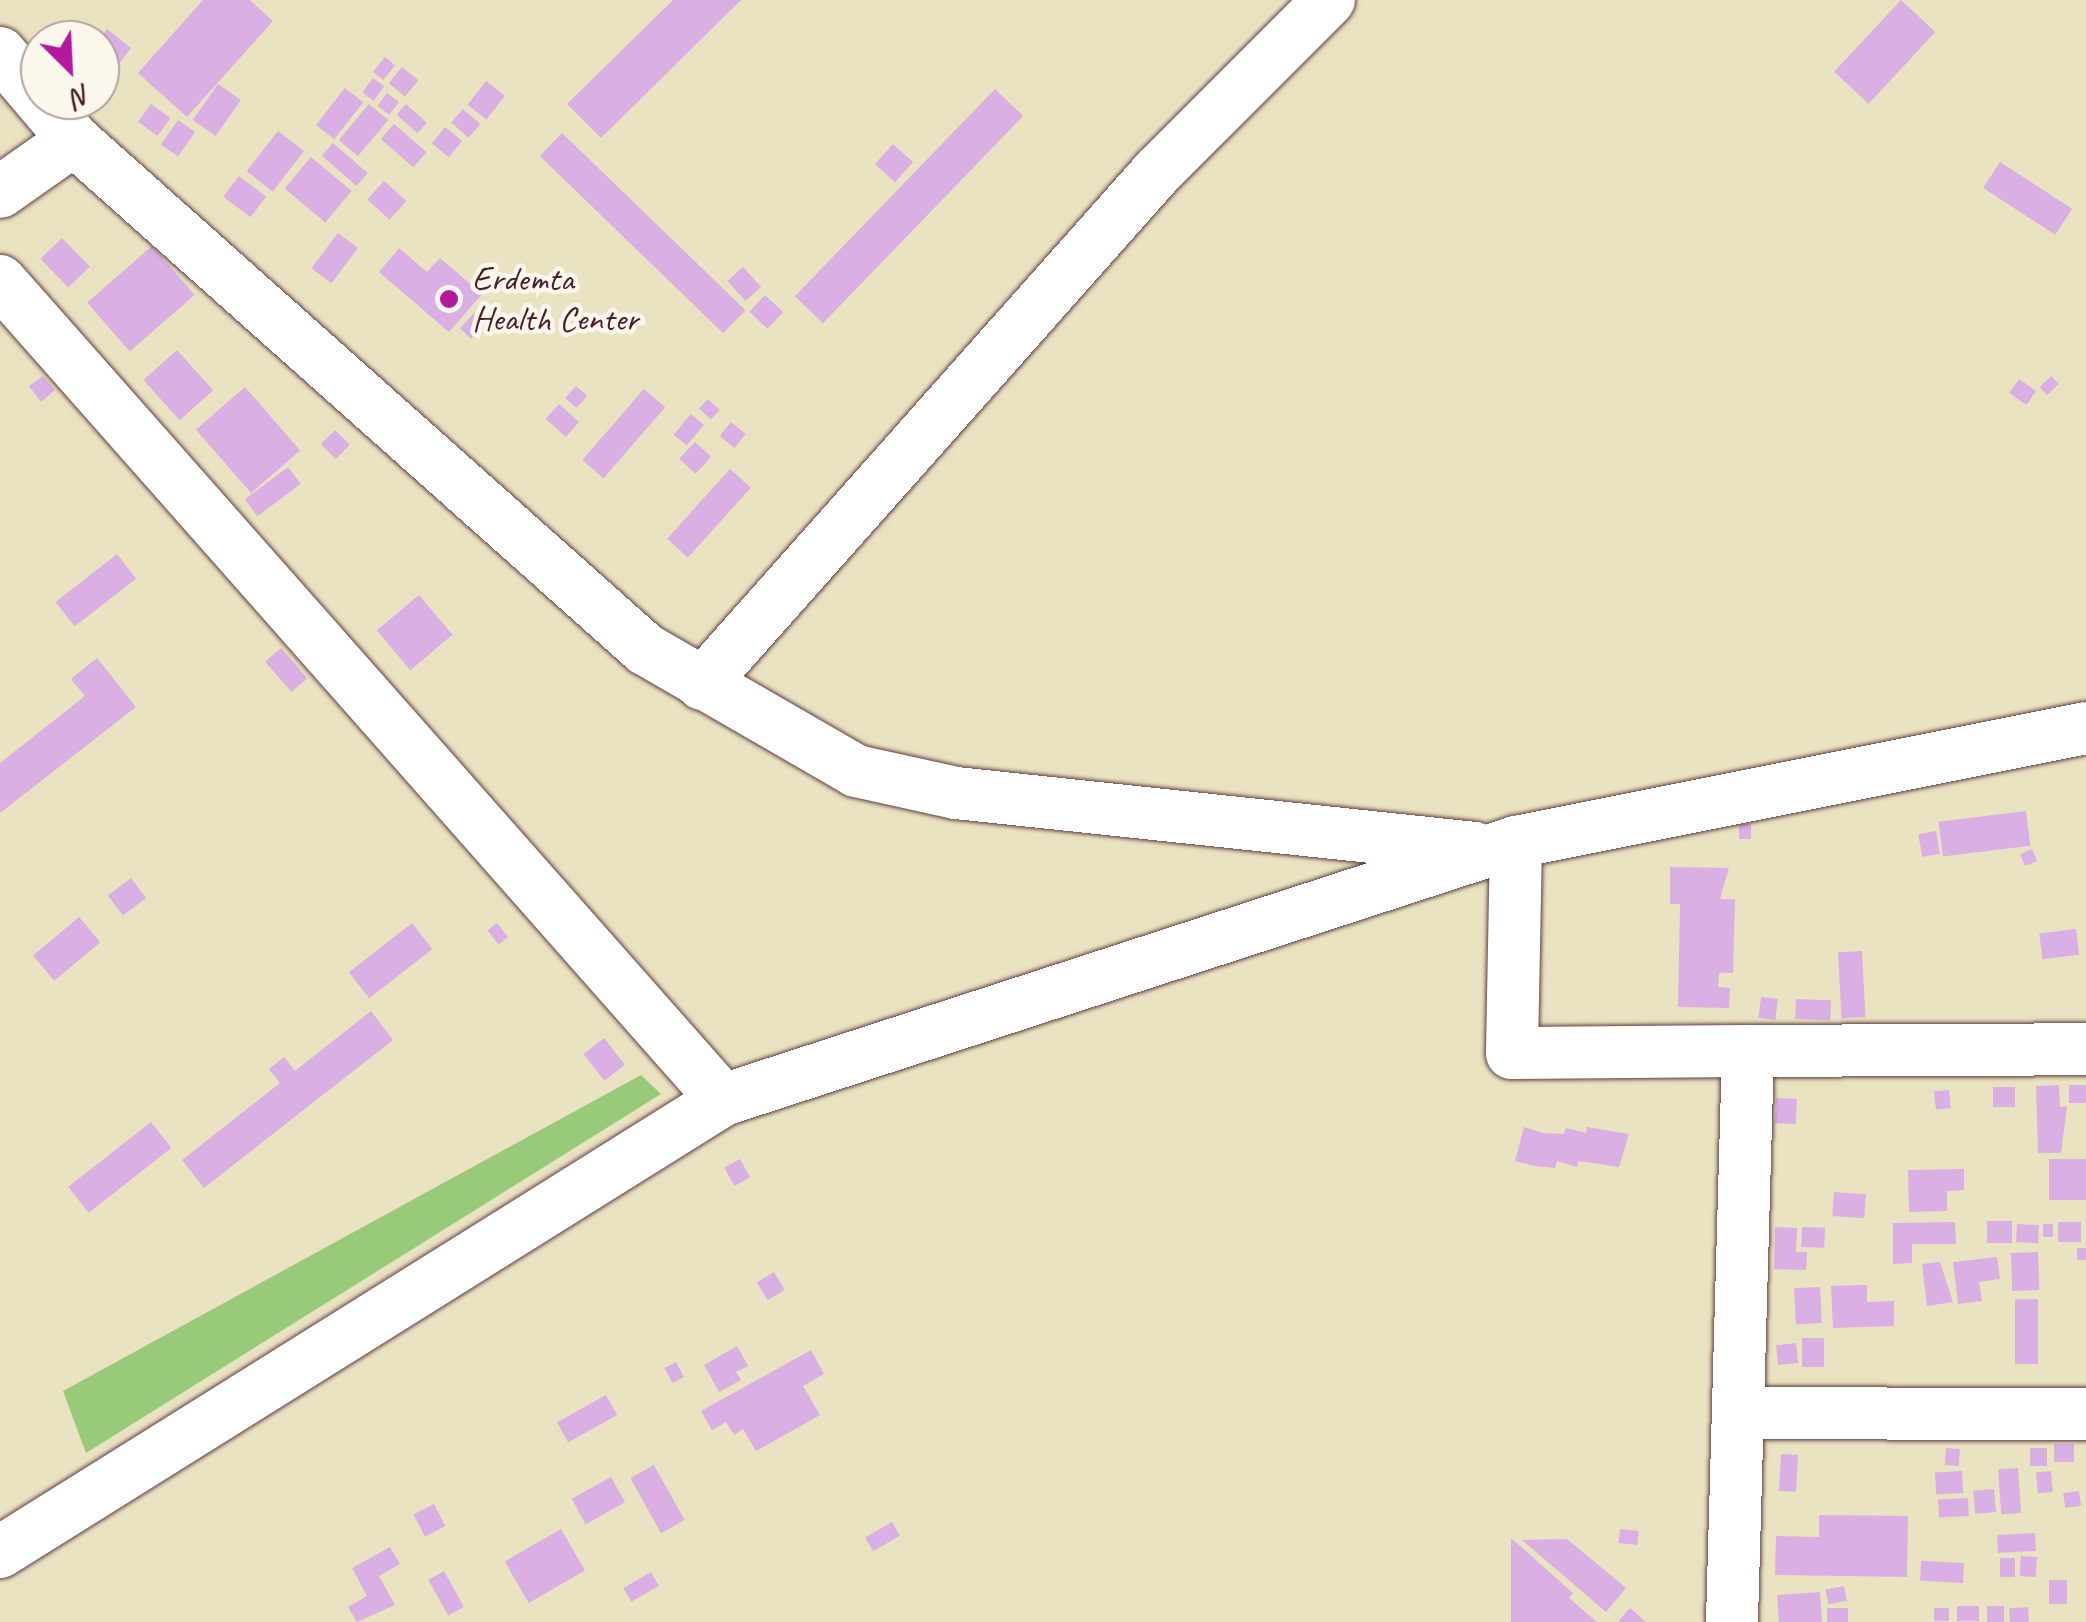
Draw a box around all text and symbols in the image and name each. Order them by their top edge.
north arrow [20,20,120,120]
text: N [67,77,97,116]
place label: Erdemta Health Center [472,258,638,340]
marker: Erdemta Health Center [436,286,462,312]

